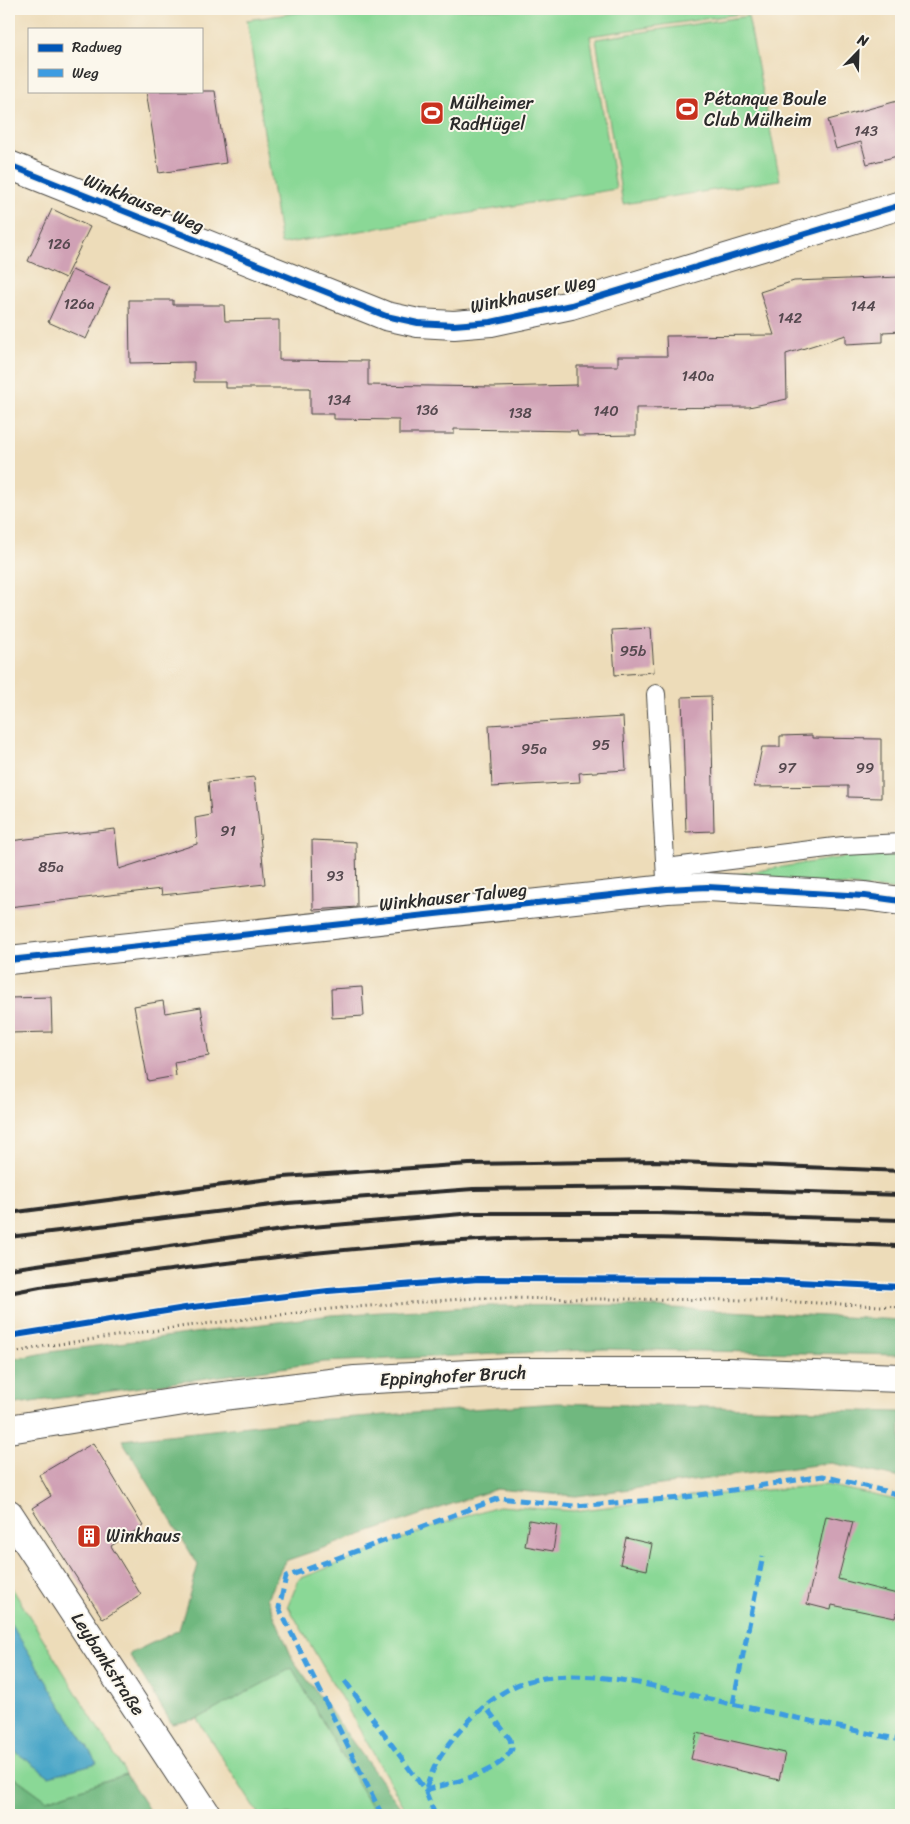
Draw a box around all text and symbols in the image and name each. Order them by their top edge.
text: N [853,27,873,54]
legend [28,28,202,92]
north arrow [832,28,882,78]
text: Radweg [72,34,122,60]
text: Weg [72,60,99,86]
place label: Pétanque Boule Club Mülheim [704,83,827,136]
place label: Mülheimer RadHügel [450,87,535,140]
sports icon: Pétanque Boule Club Mülheim [674,96,700,122]
sports icon: Mülheimer RadHügel [419,100,445,126]
house number: 143 [854,118,878,144]
street label: Winkhauser Weg [79,164,209,242]
house number: 126 [47,231,71,257]
street label: Winkhauser Weg [467,265,599,323]
house number: 126a [63,291,95,317]
house number: 144 [850,293,876,319]
house number: 142 [778,305,803,331]
house number: 140a [682,363,715,389]
house number: 134 [327,387,351,413]
house number: 136 [415,397,439,423]
house number: 140 [593,398,619,424]
house number: 138 [508,400,532,426]
house number: 95b [620,638,646,664]
house number: 95 [592,732,610,758]
house number: 95a [521,736,547,762]
house number: 97 [778,755,797,781]
house number: 99 [856,755,874,781]
house number: 91 [220,818,236,844]
house number: 85a [38,854,64,880]
house number: 93 [326,863,344,889]
street label: Winkhauser Talweg [377,873,529,921]
street label: Eppinghofer Bruch [379,1356,527,1396]
place label: Winkhaus [106,1520,181,1552]
building icon: Winkhaus [76,1523,102,1549]
street label: Leybankstraße [62,1606,154,1722]

